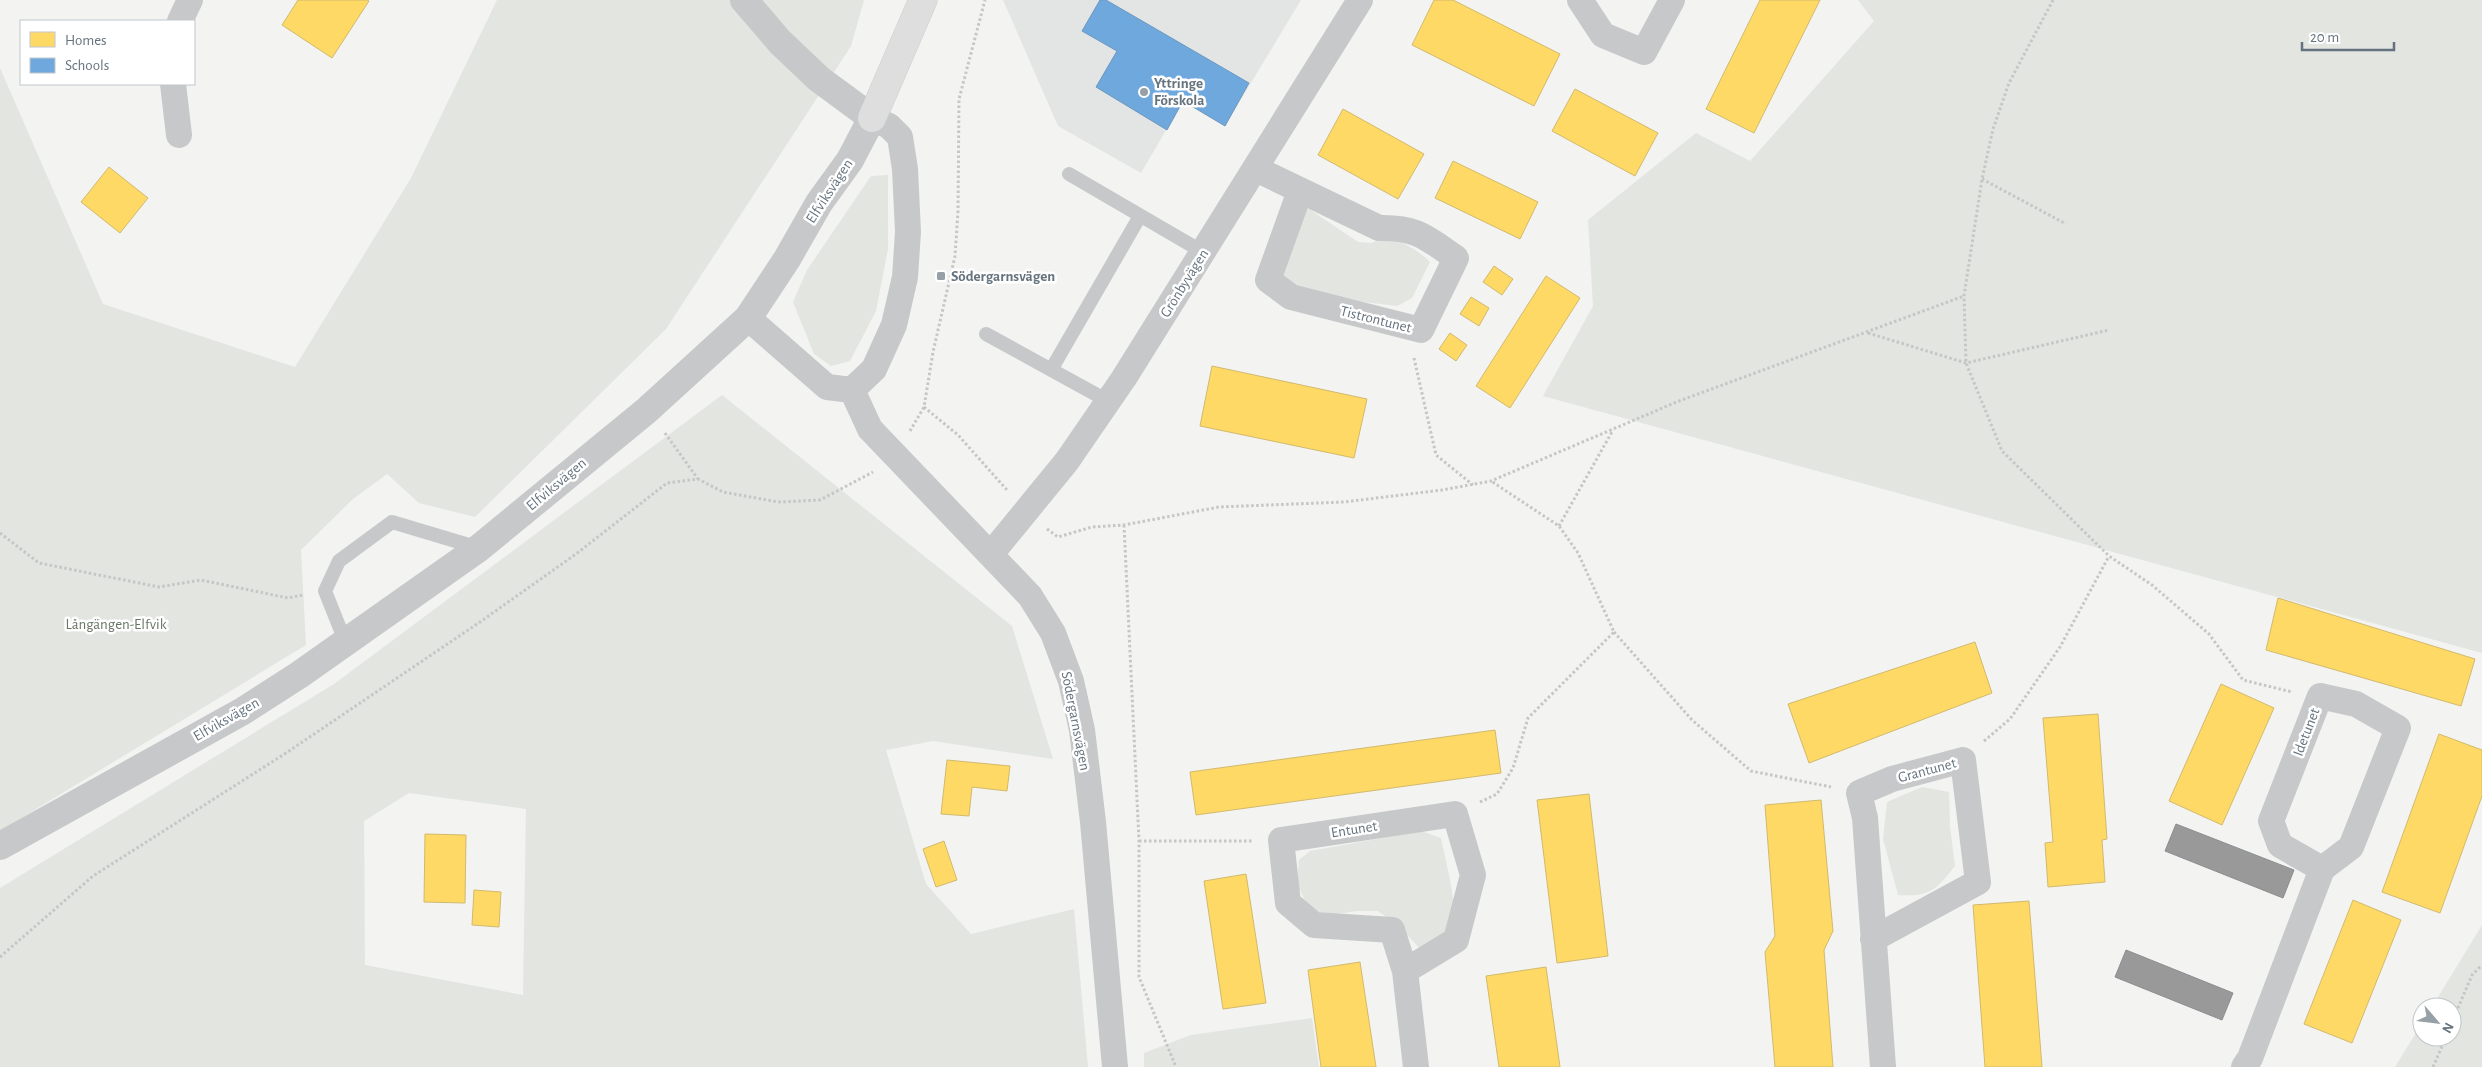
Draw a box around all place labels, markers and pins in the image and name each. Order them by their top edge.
place label: Yttringe Förskola [1154,76,1205,108]
marker: Yttringe Förskola [1138,86,1150,98]
place label: Södergarnsvägen [951,269,1055,284]
marker: Södergarnsvägen [935,270,947,282]

